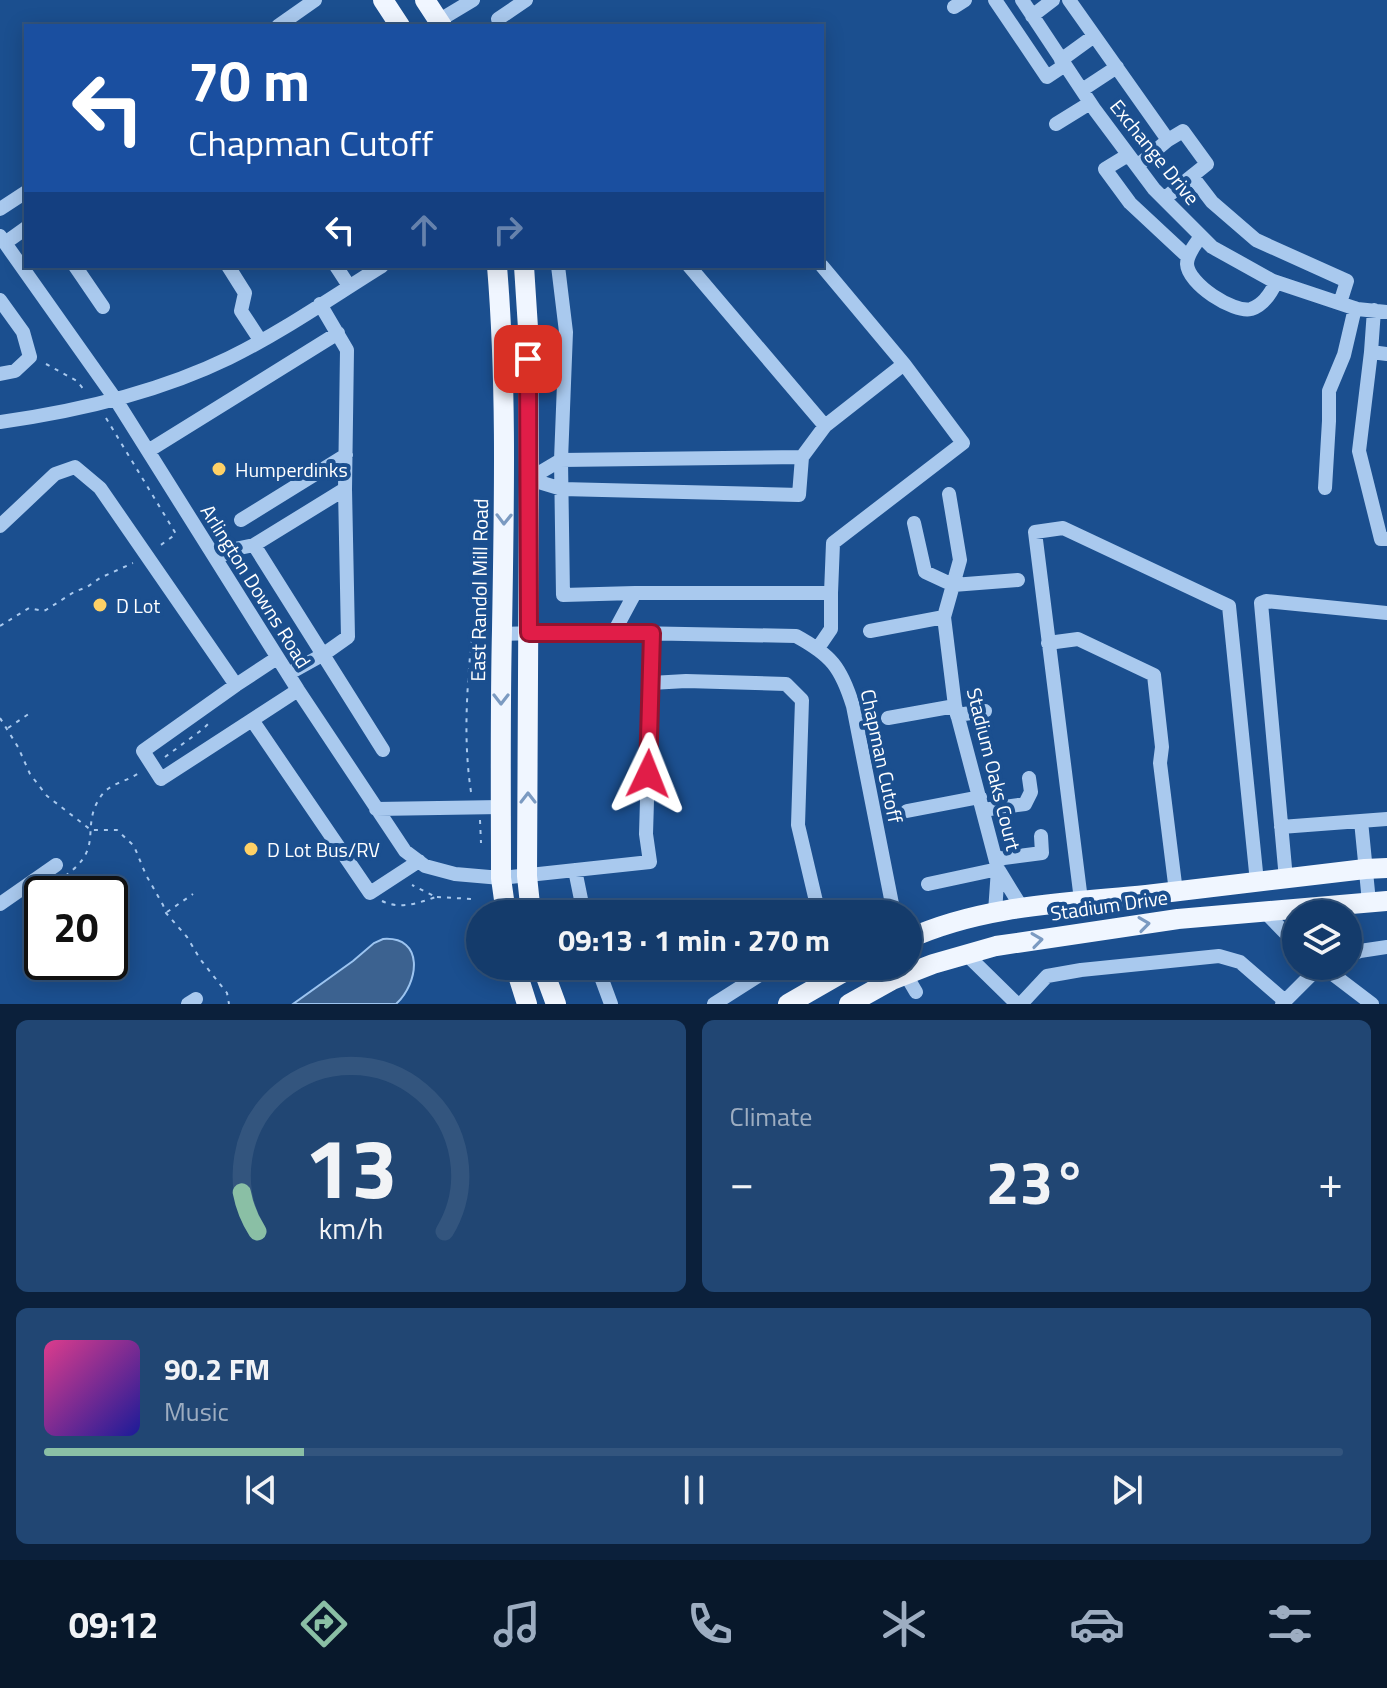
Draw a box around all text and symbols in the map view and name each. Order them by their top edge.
text: 70 m [188,38,310,123]
icon: left [56,56,160,160]
street label: Exchange Drive [1102,92,1208,212]
text: Chapman Cutoff [188,115,433,170]
icon: left [318,208,362,252]
icon: ahead [402,208,446,252]
icon: right [486,208,530,252]
pin [494,325,562,393]
icon: arrive [506,337,550,381]
place label: Humperdinks [235,454,348,485]
marker: Humperdinks [210,460,228,478]
street label: Arlington Downs Road [193,498,319,674]
street label: East Randol Mill Road [462,498,496,682]
one-way arrow [495,513,512,526]
place label: D Lot [116,590,160,621]
marker: D Lot [91,596,109,614]
street label: Stadium Oaks Court [959,684,1029,854]
street label: Chapman Cutoff [853,686,911,826]
one-way arrow [492,693,510,706]
position arrow [606,732,690,816]
one-way arrow [519,791,537,804]
place label: D Lot Bus/RV [267,834,380,865]
marker: D Lot Bus/RV [242,840,260,858]
speed limit sign: 20 [24,876,128,980]
street label: Stadium Drive [1048,881,1170,929]
map controls [1282,900,1362,980]
button: layers [1282,900,1362,980]
one-way arrow [1137,916,1151,933]
text: 09:13 · 1 min · 270 m [558,917,830,963]
one-way arrow [1031,932,1044,949]
text: Climate [730,1097,812,1136]
text: 13 [304,1104,397,1230]
text: 23° [986,1136,1087,1227]
text: − [730,1148,754,1215]
text: + [1318,1148,1343,1215]
text: km/h [318,1207,383,1250]
text: 90.2 FM [164,1346,270,1392]
text: Music [164,1392,229,1431]
icon: previous [239,1468,283,1512]
icon: pause [672,1468,716,1512]
icon: next [1105,1468,1149,1512]
icon: directions [296,1596,352,1652]
icon: music [489,1596,545,1652]
icon: phone [682,1596,738,1652]
icon: climate [876,1596,932,1652]
icon: car [1069,1596,1125,1652]
icon: filters [1262,1596,1318,1652]
text: 09:12 [69,1597,159,1652]

